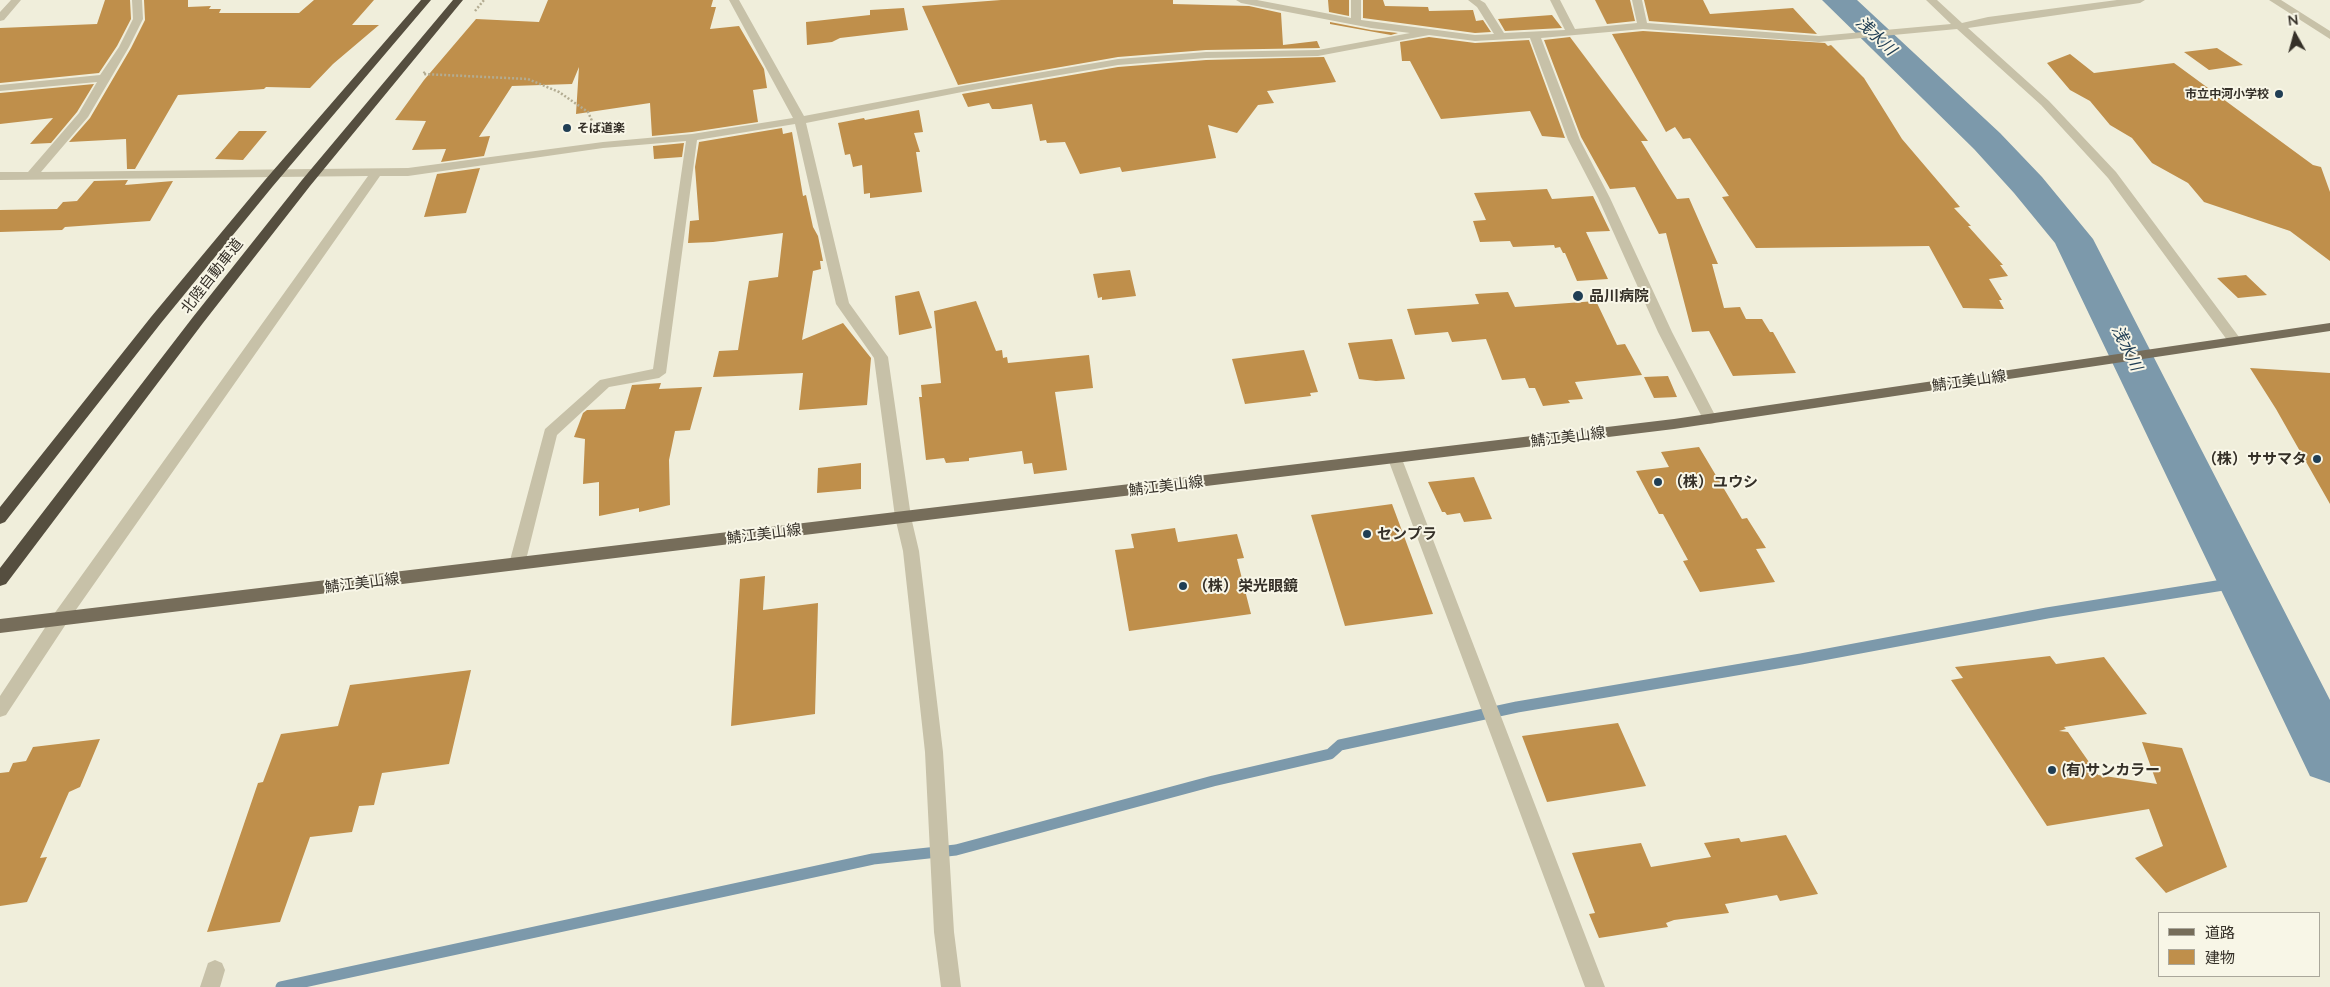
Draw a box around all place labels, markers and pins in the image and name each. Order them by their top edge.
place label: 市立中河小学校 [2185,87,2269,101]
marker: 市立中河小学校 [2273,88,2285,100]
place label: そば道楽 [577,121,625,135]
marker: そば道楽 [561,122,573,134]
place label: 品川病院 [1589,287,1649,305]
marker: 品川病院 [1571,289,1585,303]
place label: （株）ササマタ [2202,450,2307,468]
marker: （株）ササマタ [2311,453,2323,465]
place label: （株）ユウシ [1668,473,1758,491]
marker: （株）ユウシ [1652,476,1664,488]
place label: センプラ [1377,525,1437,543]
marker: センプラ [1361,528,1373,540]
place label: （株）栄光眼鏡 [1193,577,1298,595]
marker: （株）栄光眼鏡 [1177,580,1189,592]
place label: (有)サンカラー [2062,761,2160,779]
marker: (有)サンカラー [2046,764,2058,776]

